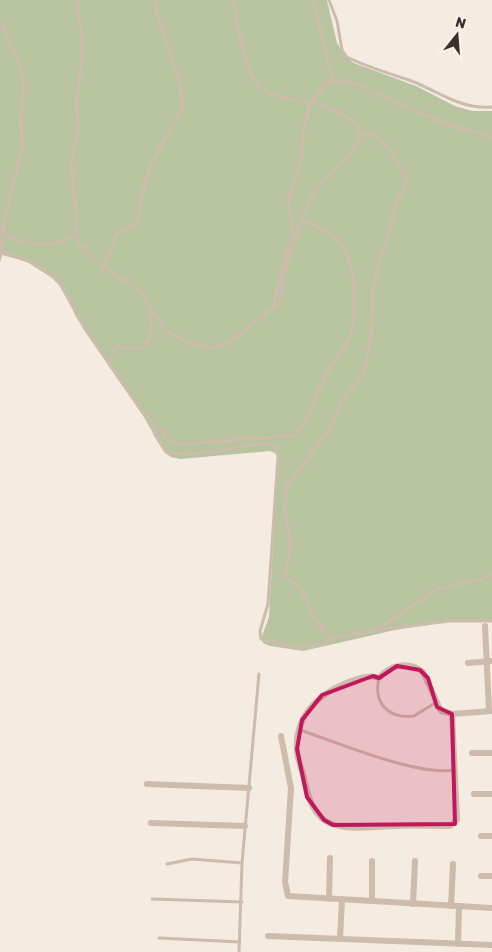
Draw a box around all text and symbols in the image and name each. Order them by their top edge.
north arrow [432,10,482,60]
text: N [453,13,468,33]

